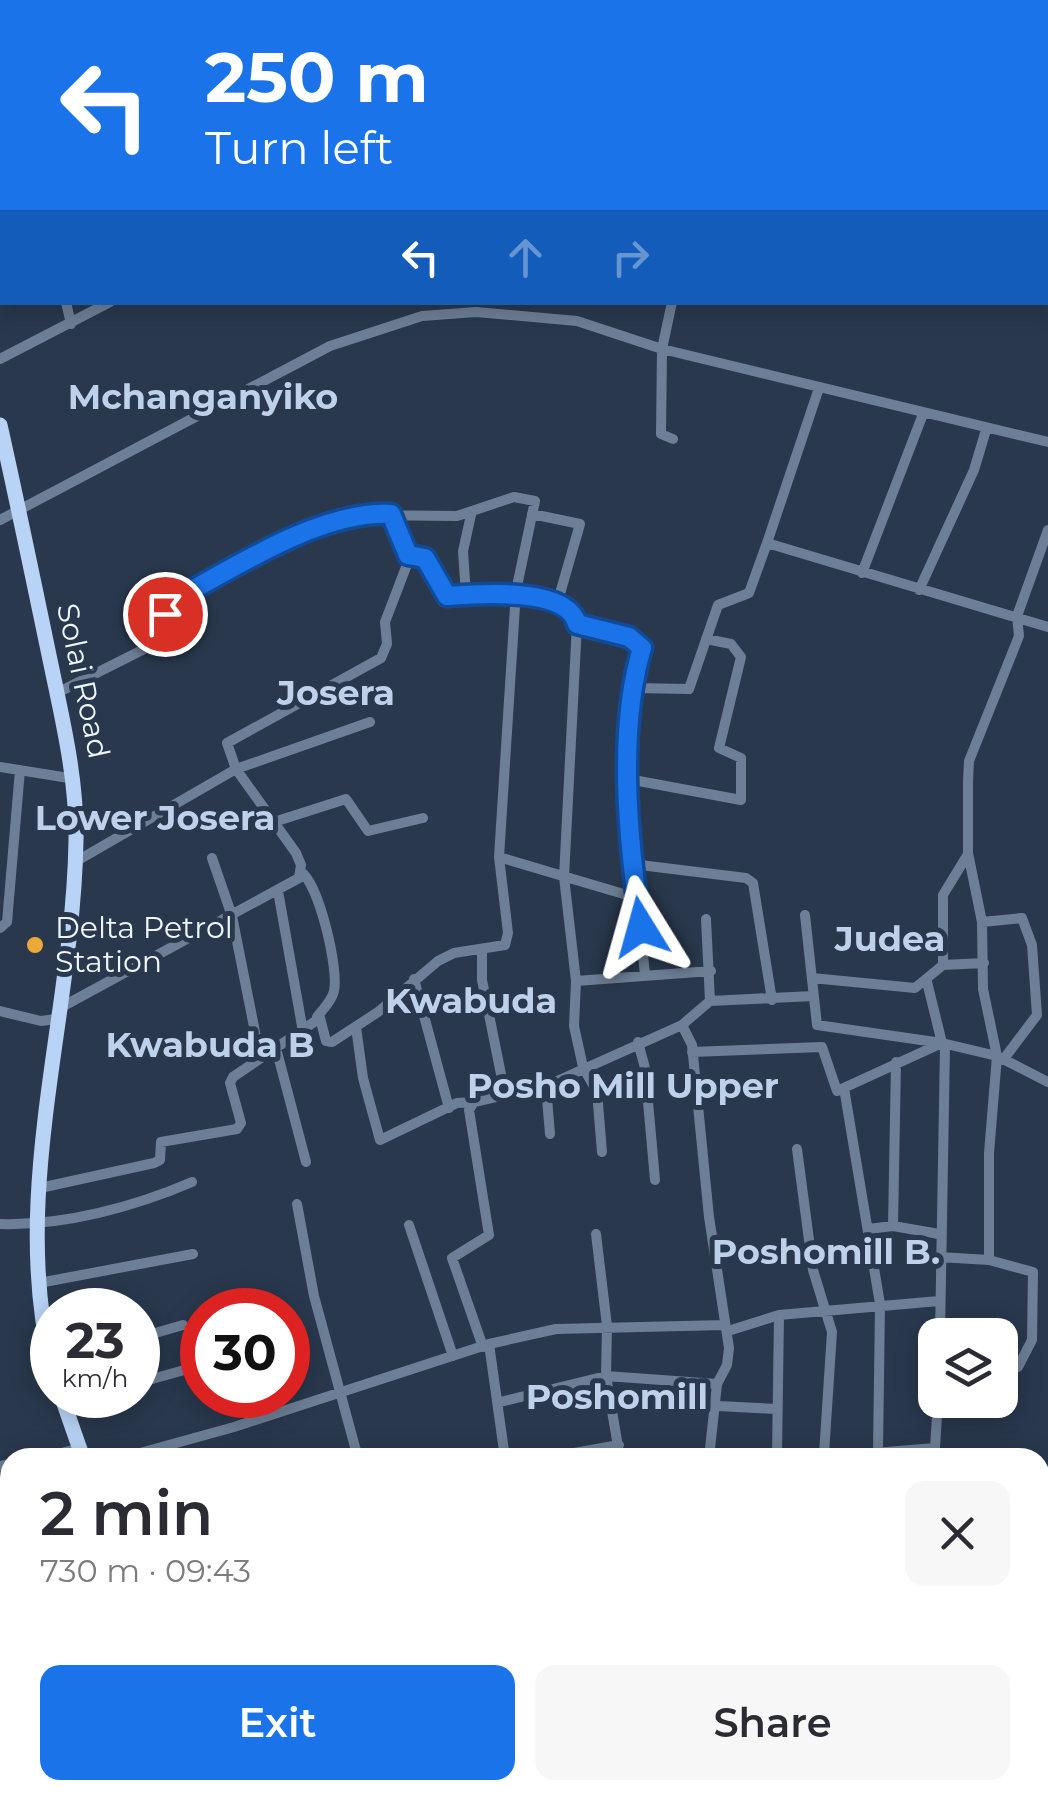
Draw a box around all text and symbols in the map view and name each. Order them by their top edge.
text: 250 m [205,34,429,120]
icon: left [40,40,170,170]
text: Turn left [205,120,393,175]
icon: left [393,230,448,285]
icon: ahead [498,230,553,285]
icon: right [603,230,658,285]
district label: Mchanganyiko [68,375,338,418]
pin [123,572,208,657]
icon: arrive [138,587,193,642]
street label: Solai Road [49,600,118,762]
district label: Josera [276,671,395,714]
district label: Lower Josera [35,796,275,839]
position arrow [589,875,693,979]
place label: Delta Petrol Station [55,909,233,980]
district label: Judea [834,917,945,960]
marker: Delta Petrol Station [24,934,46,956]
district label: Kwabuda [385,979,557,1022]
district label: Kwabuda B [106,1023,314,1066]
district label: Posho Mill Upper [467,1064,779,1107]
district label: Poshomill B. [712,1230,940,1273]
speed limit sign: 30 [180,1288,310,1418]
text: 23 [65,1310,125,1371]
map controls [918,1318,1018,1418]
button: layers [918,1318,1018,1418]
text: km/h [62,1363,128,1393]
district label: Poshomill [526,1375,708,1418]
text: 2 min [40,1477,213,1550]
button: close [905,1481,1010,1586]
text: 730 m · 09:43 [40,1551,251,1590]
button: Exit [40,1665,515,1780]
button: Share [535,1665,1010,1780]

